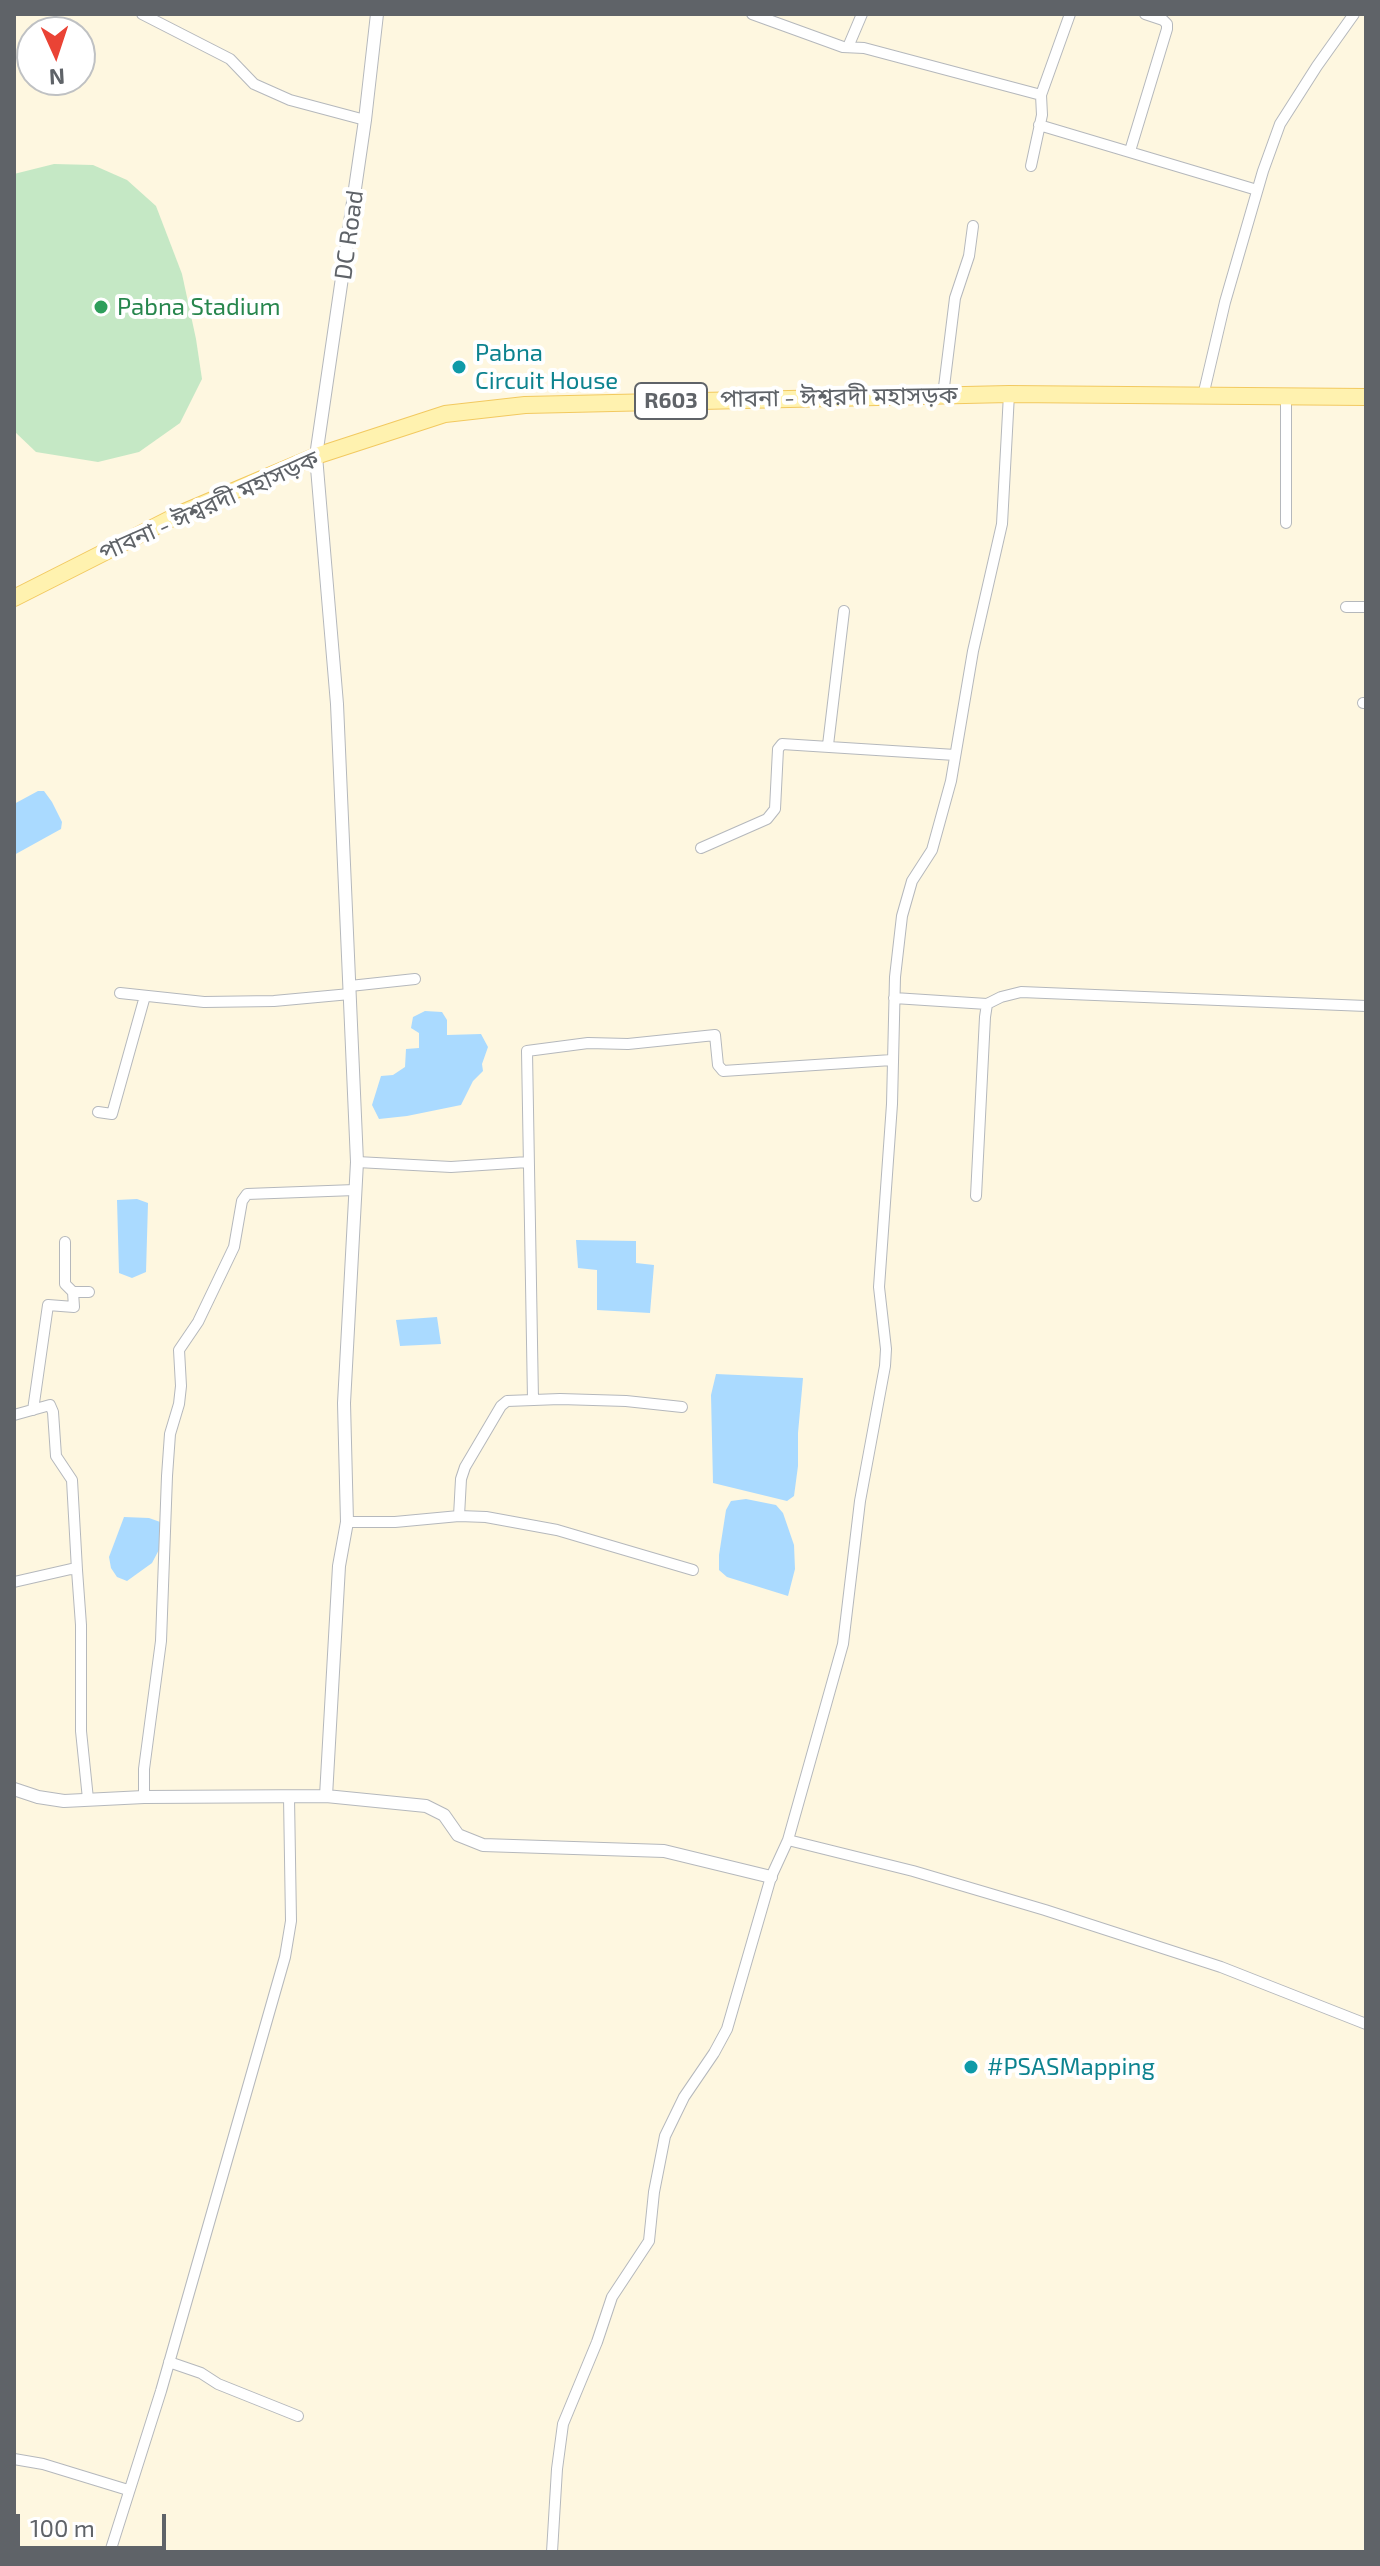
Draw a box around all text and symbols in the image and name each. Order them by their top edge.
north arrow [16,16,96,96]
text: N [49,65,66,91]
street label: DC Road [328,188,370,282]
place label: Pabna Stadium [117,293,280,321]
marker: Pabna Stadium [92,298,110,316]
place label: Pabna Circuit House [475,339,618,395]
marker: Pabna Circuit House [450,358,468,376]
street label: পাবনা - ঈশ্বরদী মহাসড়ক [720,381,958,413]
road number: R603 [635,383,707,419]
street label: পাবনা - ঈশ্বরদী মহাসড়ক [95,445,323,567]
place label: #PSASMapping [987,2053,1155,2081]
marker: #PSASMapping [962,2058,980,2076]
scale bar [20,2498,170,2548]
text: 100 m [30,2513,95,2542]

